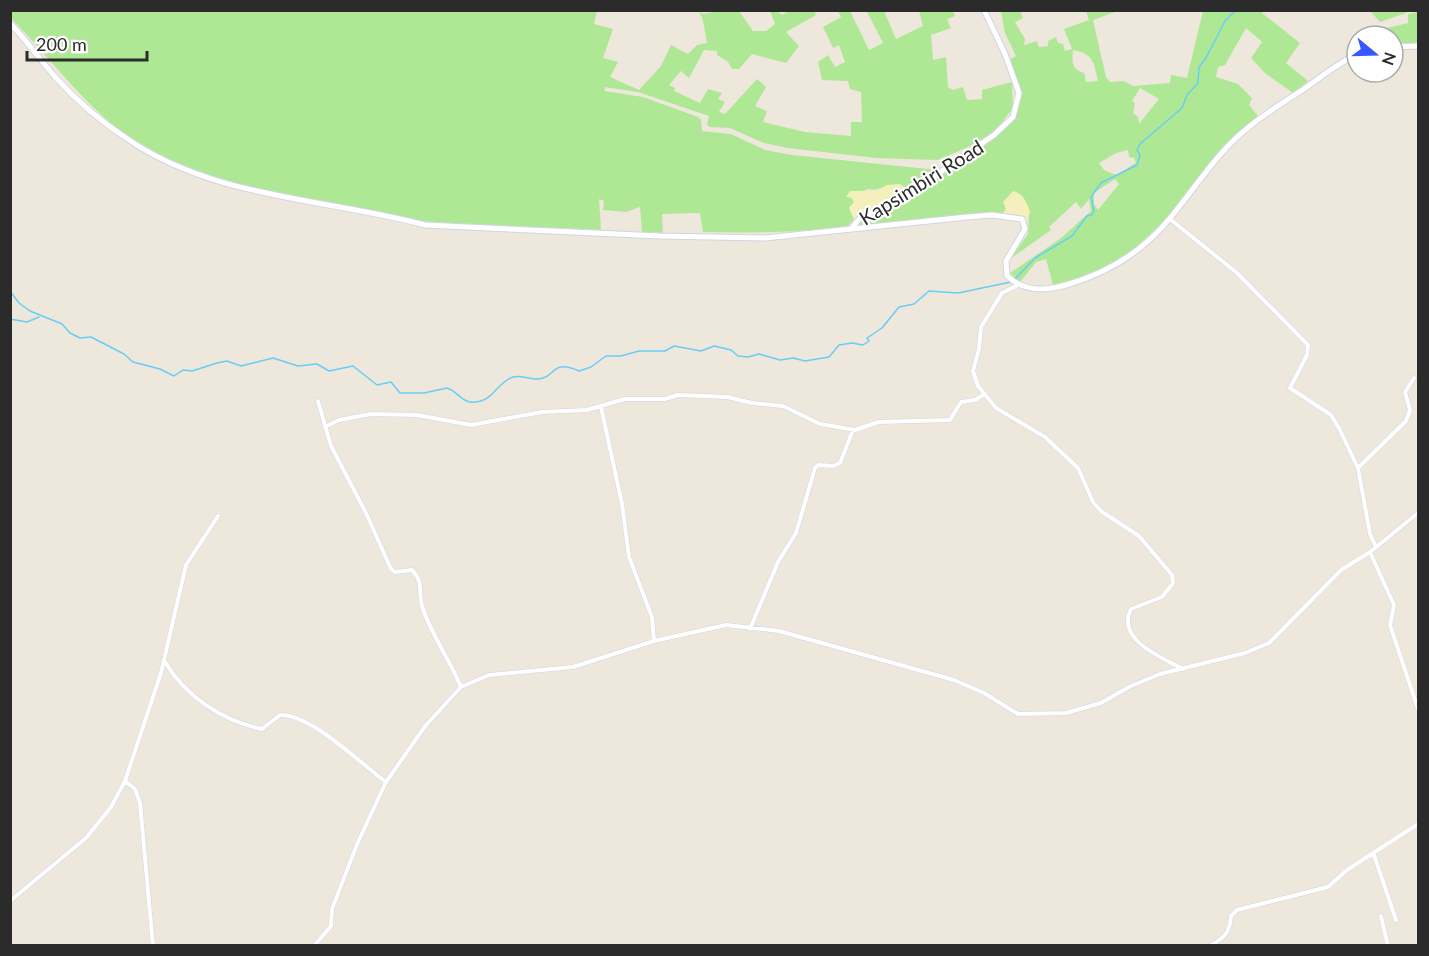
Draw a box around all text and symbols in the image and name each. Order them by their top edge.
scale bar [27,24,147,62]
north arrow [1345,24,1405,84]
text: 200 m [36,33,87,55]
text: N [1379,50,1401,68]
street label: Kapsimbiri Road [855,134,987,230]

